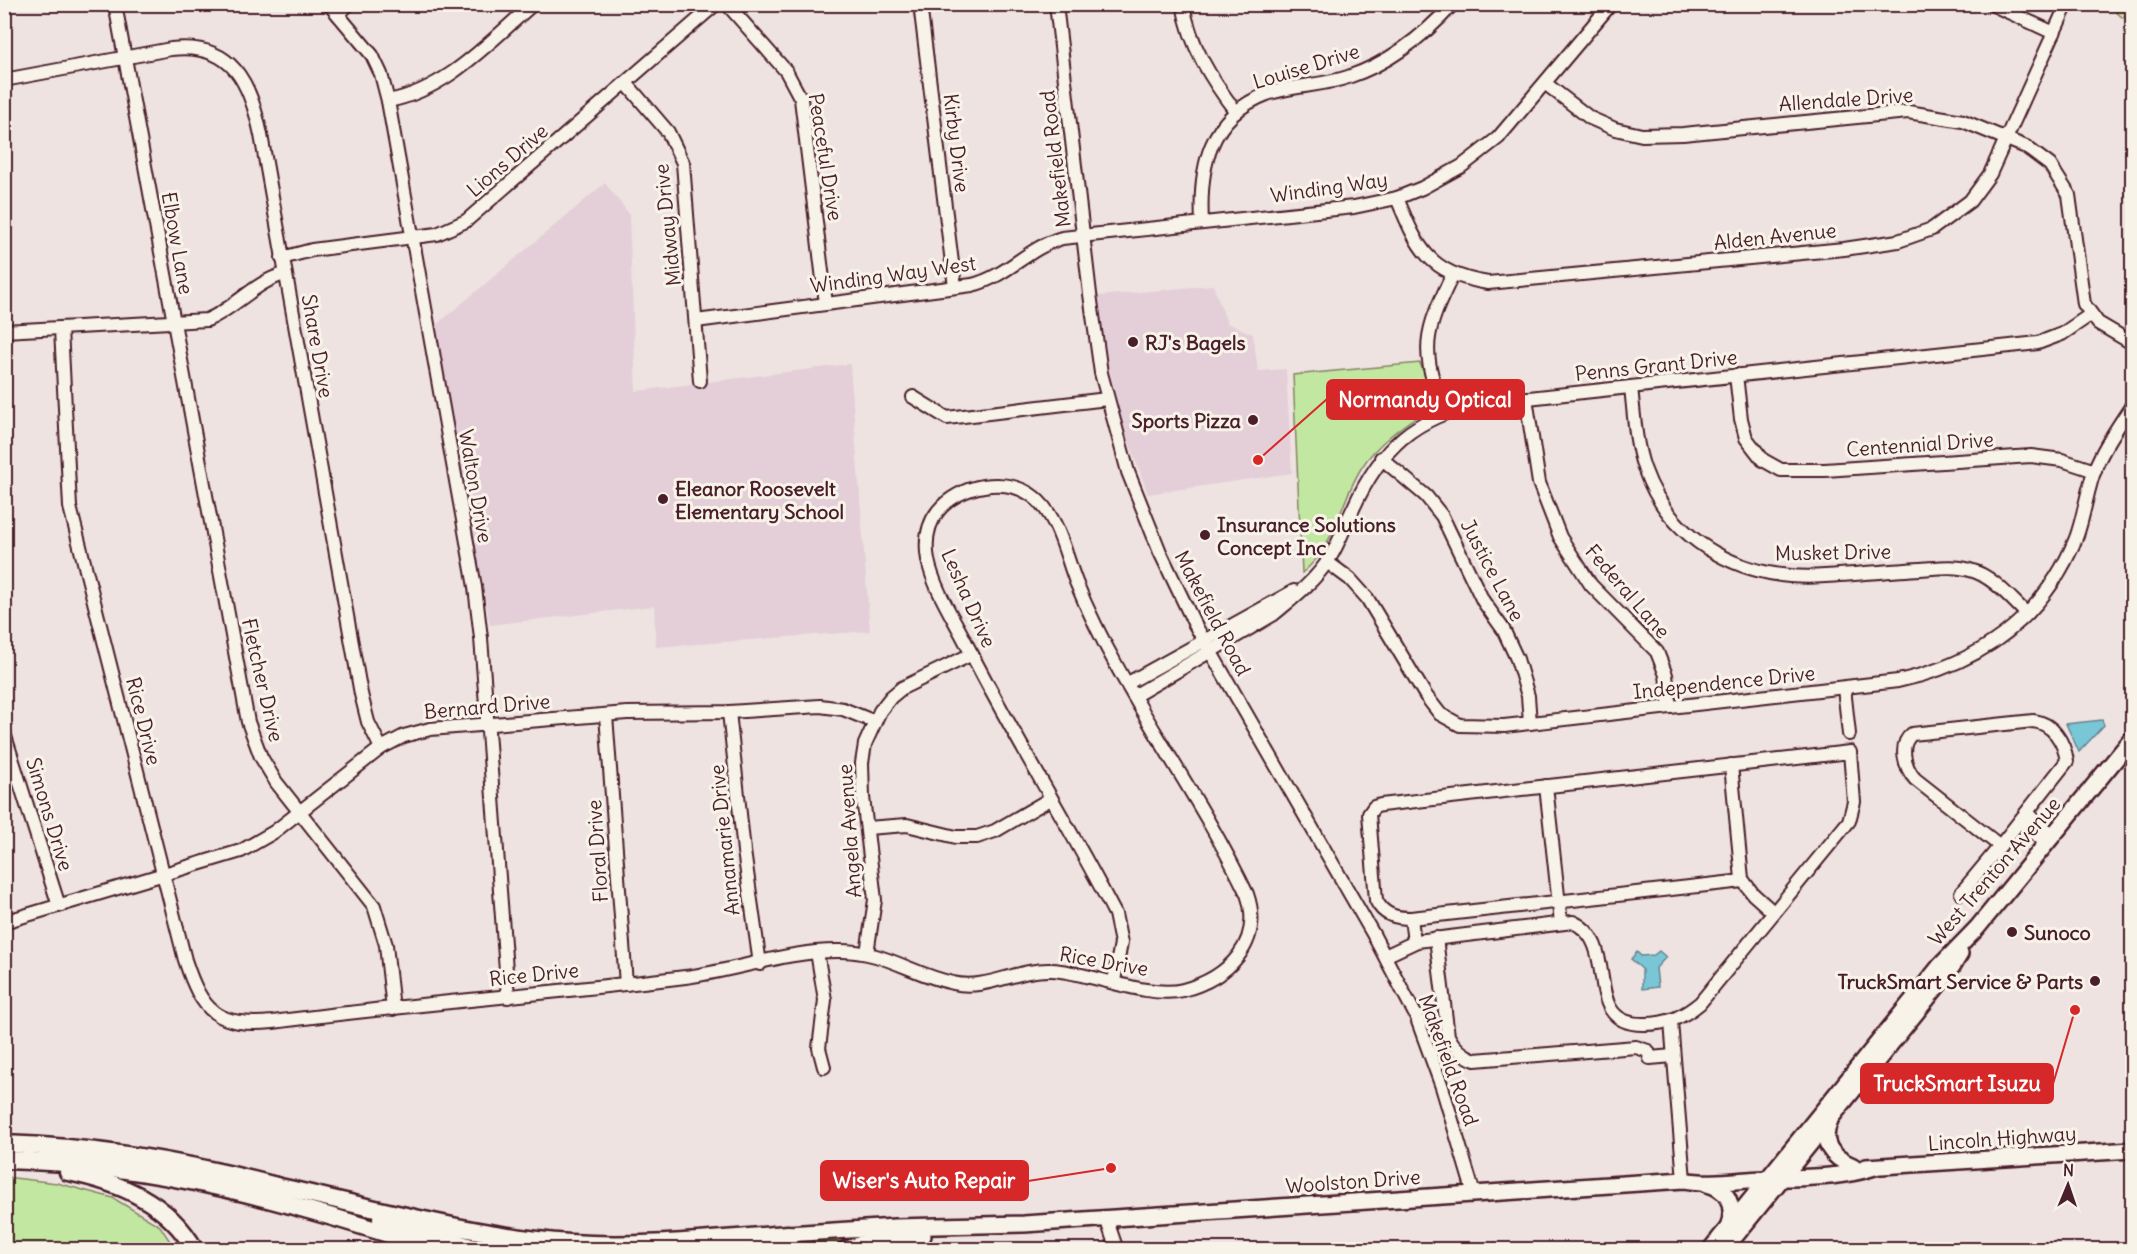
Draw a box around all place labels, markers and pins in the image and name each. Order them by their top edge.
place label: RJ's Bagels [1145,330,1246,355]
marker: RJ's Bagels [1126,335,1140,349]
callout: Normandy Optical [1327,380,1524,419]
place label: Sports Pizza [1132,408,1242,433]
marker: Sports Pizza [1246,413,1260,427]
place label: Eleanor Roosevelt Elementary School [675,476,844,524]
marker: Eleanor Roosevelt Elementary School [656,492,670,506]
place label: Insurance Solutions Concept Inc [1217,512,1396,560]
marker: Insurance Solutions Concept Inc [1198,528,1212,542]
place label: Sunoco [2024,920,2091,945]
marker: Sunoco [2005,925,2019,939]
place label: TruckSmart Service & Parts [1838,969,2083,994]
marker: TruckSmart Service & Parts [2088,974,2102,988]
callout: TruckSmart Isuzu [1861,1064,2053,1103]
callout: Wiser's Auto Repair [821,1161,1028,1200]

